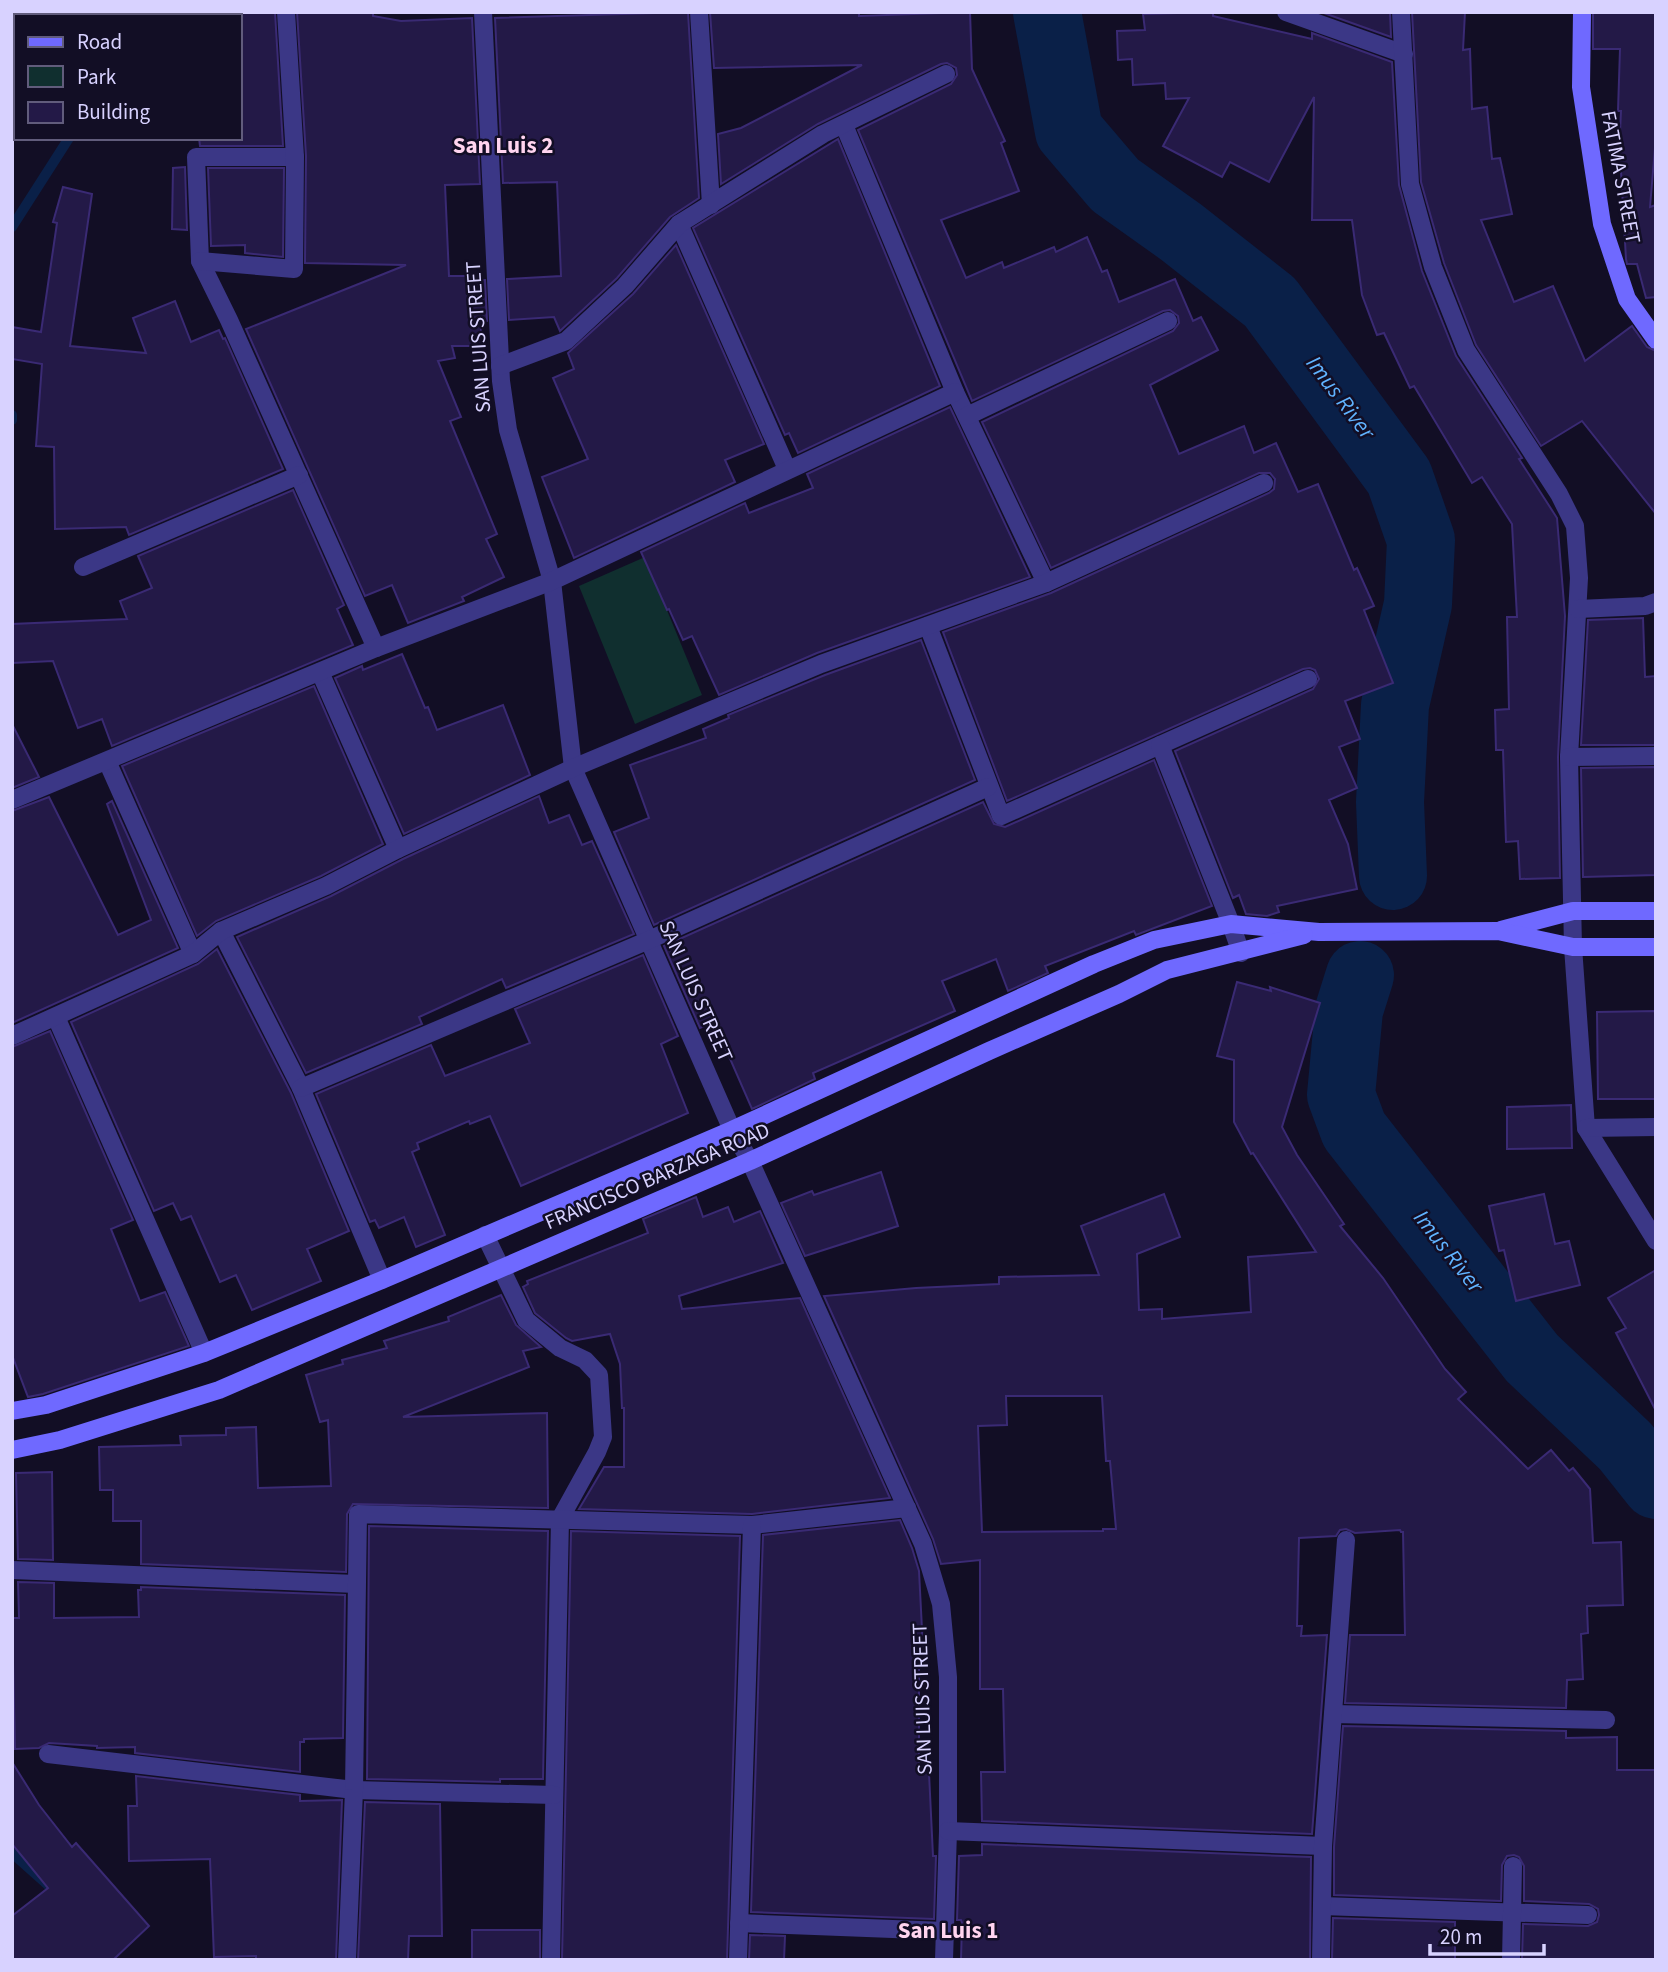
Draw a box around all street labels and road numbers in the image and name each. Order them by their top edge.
street label: FATIMA STREET [1593,108,1649,246]
street label: SAN LUIS STREET [458,260,498,414]
street label: SAN LUIS STREET [651,916,741,1066]
street label: FRANCISCO BARZAGA ROAD [540,1115,774,1237]
street label: SAN LUIS STREET [904,1623,940,1775]

